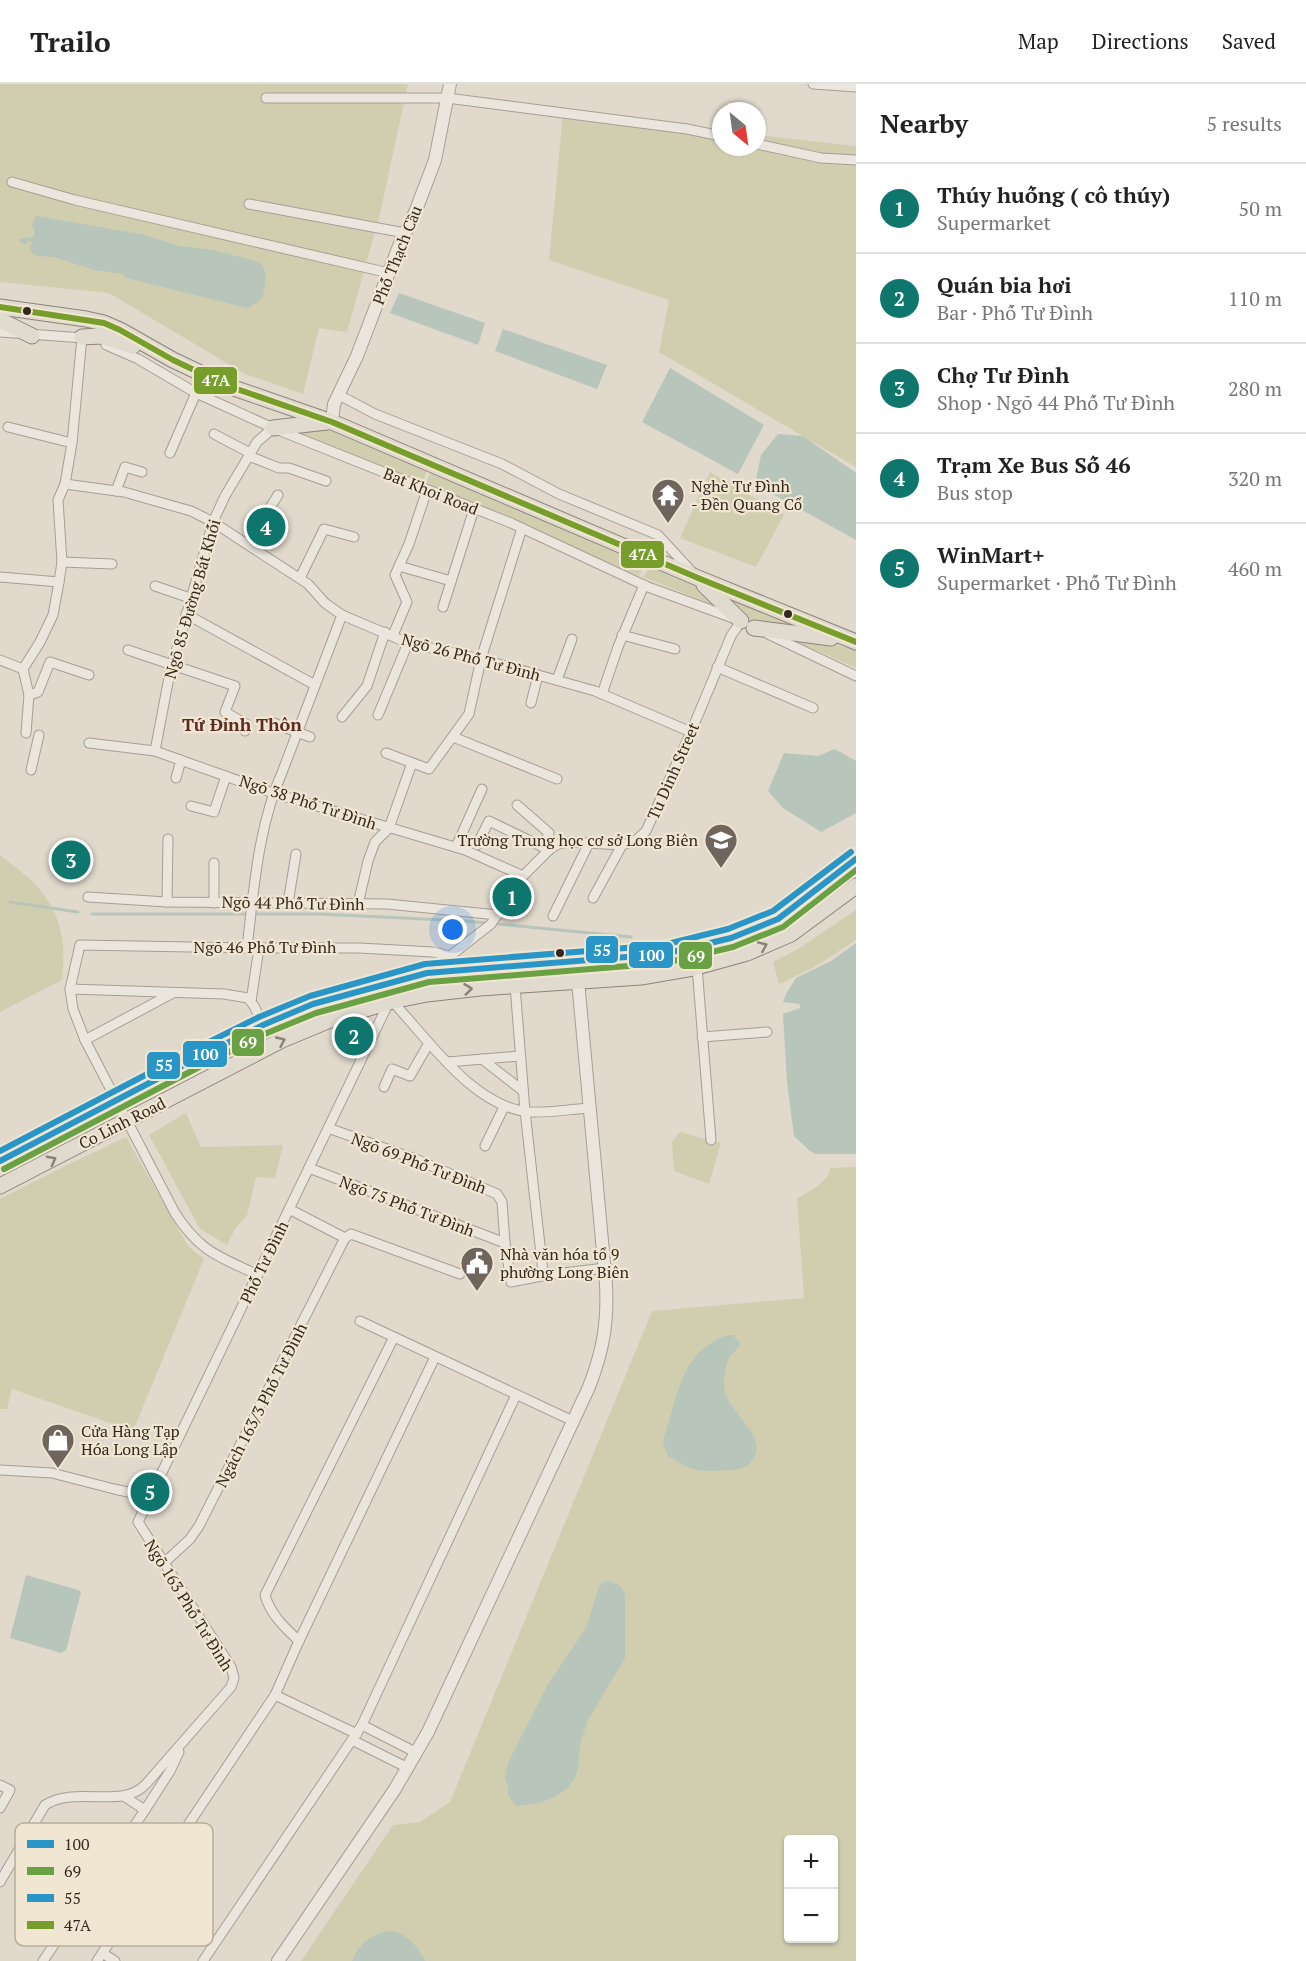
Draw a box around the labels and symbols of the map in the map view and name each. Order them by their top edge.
north arrow [712,102,766,156]
street label: Phố Thạch Cầu [367,202,427,308]
unlabelled marker [21,305,33,317]
line badge: 47A [193,366,238,395]
text: 47A [202,369,231,391]
street label: Bat Khoi Road [380,462,482,520]
place label: Nghè Tư Đình - Đền Quang Cổ [691,475,802,515]
temple icon: Nghè Tư Đình - Đền Quang Cổ [650,477,686,524]
pin: 4 [246,504,286,550]
street label: Ngõ 85 Đường Bát Khối [159,516,225,681]
line badge: 47A [620,540,665,569]
text: 47A [629,543,658,565]
unlabelled marker [782,608,794,620]
street label: Ngõ 26 Phố Tư Đình [399,628,543,686]
district label: Tứ Đỉnh Thôn [182,712,302,736]
street label: Tu Dinh Street [642,719,704,823]
street label: Ngõ 38 Phố Tư Đình [237,769,380,835]
school or university icon: Trường Trung học cơ sở Long Biên [703,822,739,869]
place label: Trường Trung học cơ sở Long Biên [457,829,698,851]
pin: 3 [52,838,90,882]
pin: 1 [492,874,532,920]
street label: Ngõ 44 Phố Tư Đình [221,891,365,915]
your location [438,915,467,944]
line badge: 55 [585,935,619,964]
street label: Ngõ 46 Phố Tư Đình [194,936,337,958]
text: 55 [593,939,611,961]
line badge: 100 [628,941,674,969]
line badge: 69 [678,941,713,970]
one-way arrow [757,941,768,953]
text: 100 [637,944,665,966]
text: 69 [687,945,705,967]
unlabelled marker [554,947,566,959]
one-way arrow [463,984,473,996]
pin: 2 [334,1014,374,1058]
line badge: 69 [231,1028,265,1057]
text: 69 [239,1031,257,1053]
one-way arrow [275,1037,286,1049]
line badge: 100 [182,1040,228,1068]
text: 100 [191,1043,219,1065]
line badge: 55 [146,1051,181,1080]
text: 55 [155,1054,173,1076]
street label: Co Linh Road [75,1092,169,1154]
street label: Ngõ 69 Phố Tư Đình [348,1127,490,1199]
one-way arrow [46,1155,57,1167]
street label: Ngõ 75 Phố Tư Đình [336,1170,478,1242]
street label: Phố Tư Đình [235,1217,294,1307]
place label: Nhà văn hóa tổ 9 phường Long Biên [500,1243,630,1283]
public building icon: Nhà văn hóa tổ 9 phường Long Biên [459,1245,495,1292]
street label: Ngách 163/3 Phố Tư Đình [210,1319,312,1491]
place label: Cửa Hàng Tạp Hóa Long Lập [81,1420,180,1460]
shop icon: Cửa Hàng Tạp Hóa Long Lập [40,1422,76,1469]
pin: 5 [130,1470,170,1514]
street label: Ngõ 163 Phố Tư Đình [140,1535,239,1676]
legend [15,1823,213,1946]
text: 100 [64,1833,90,1855]
text: 69 [64,1860,81,1882]
text: 55 [64,1887,81,1909]
text: 47A [64,1914,91,1936]

